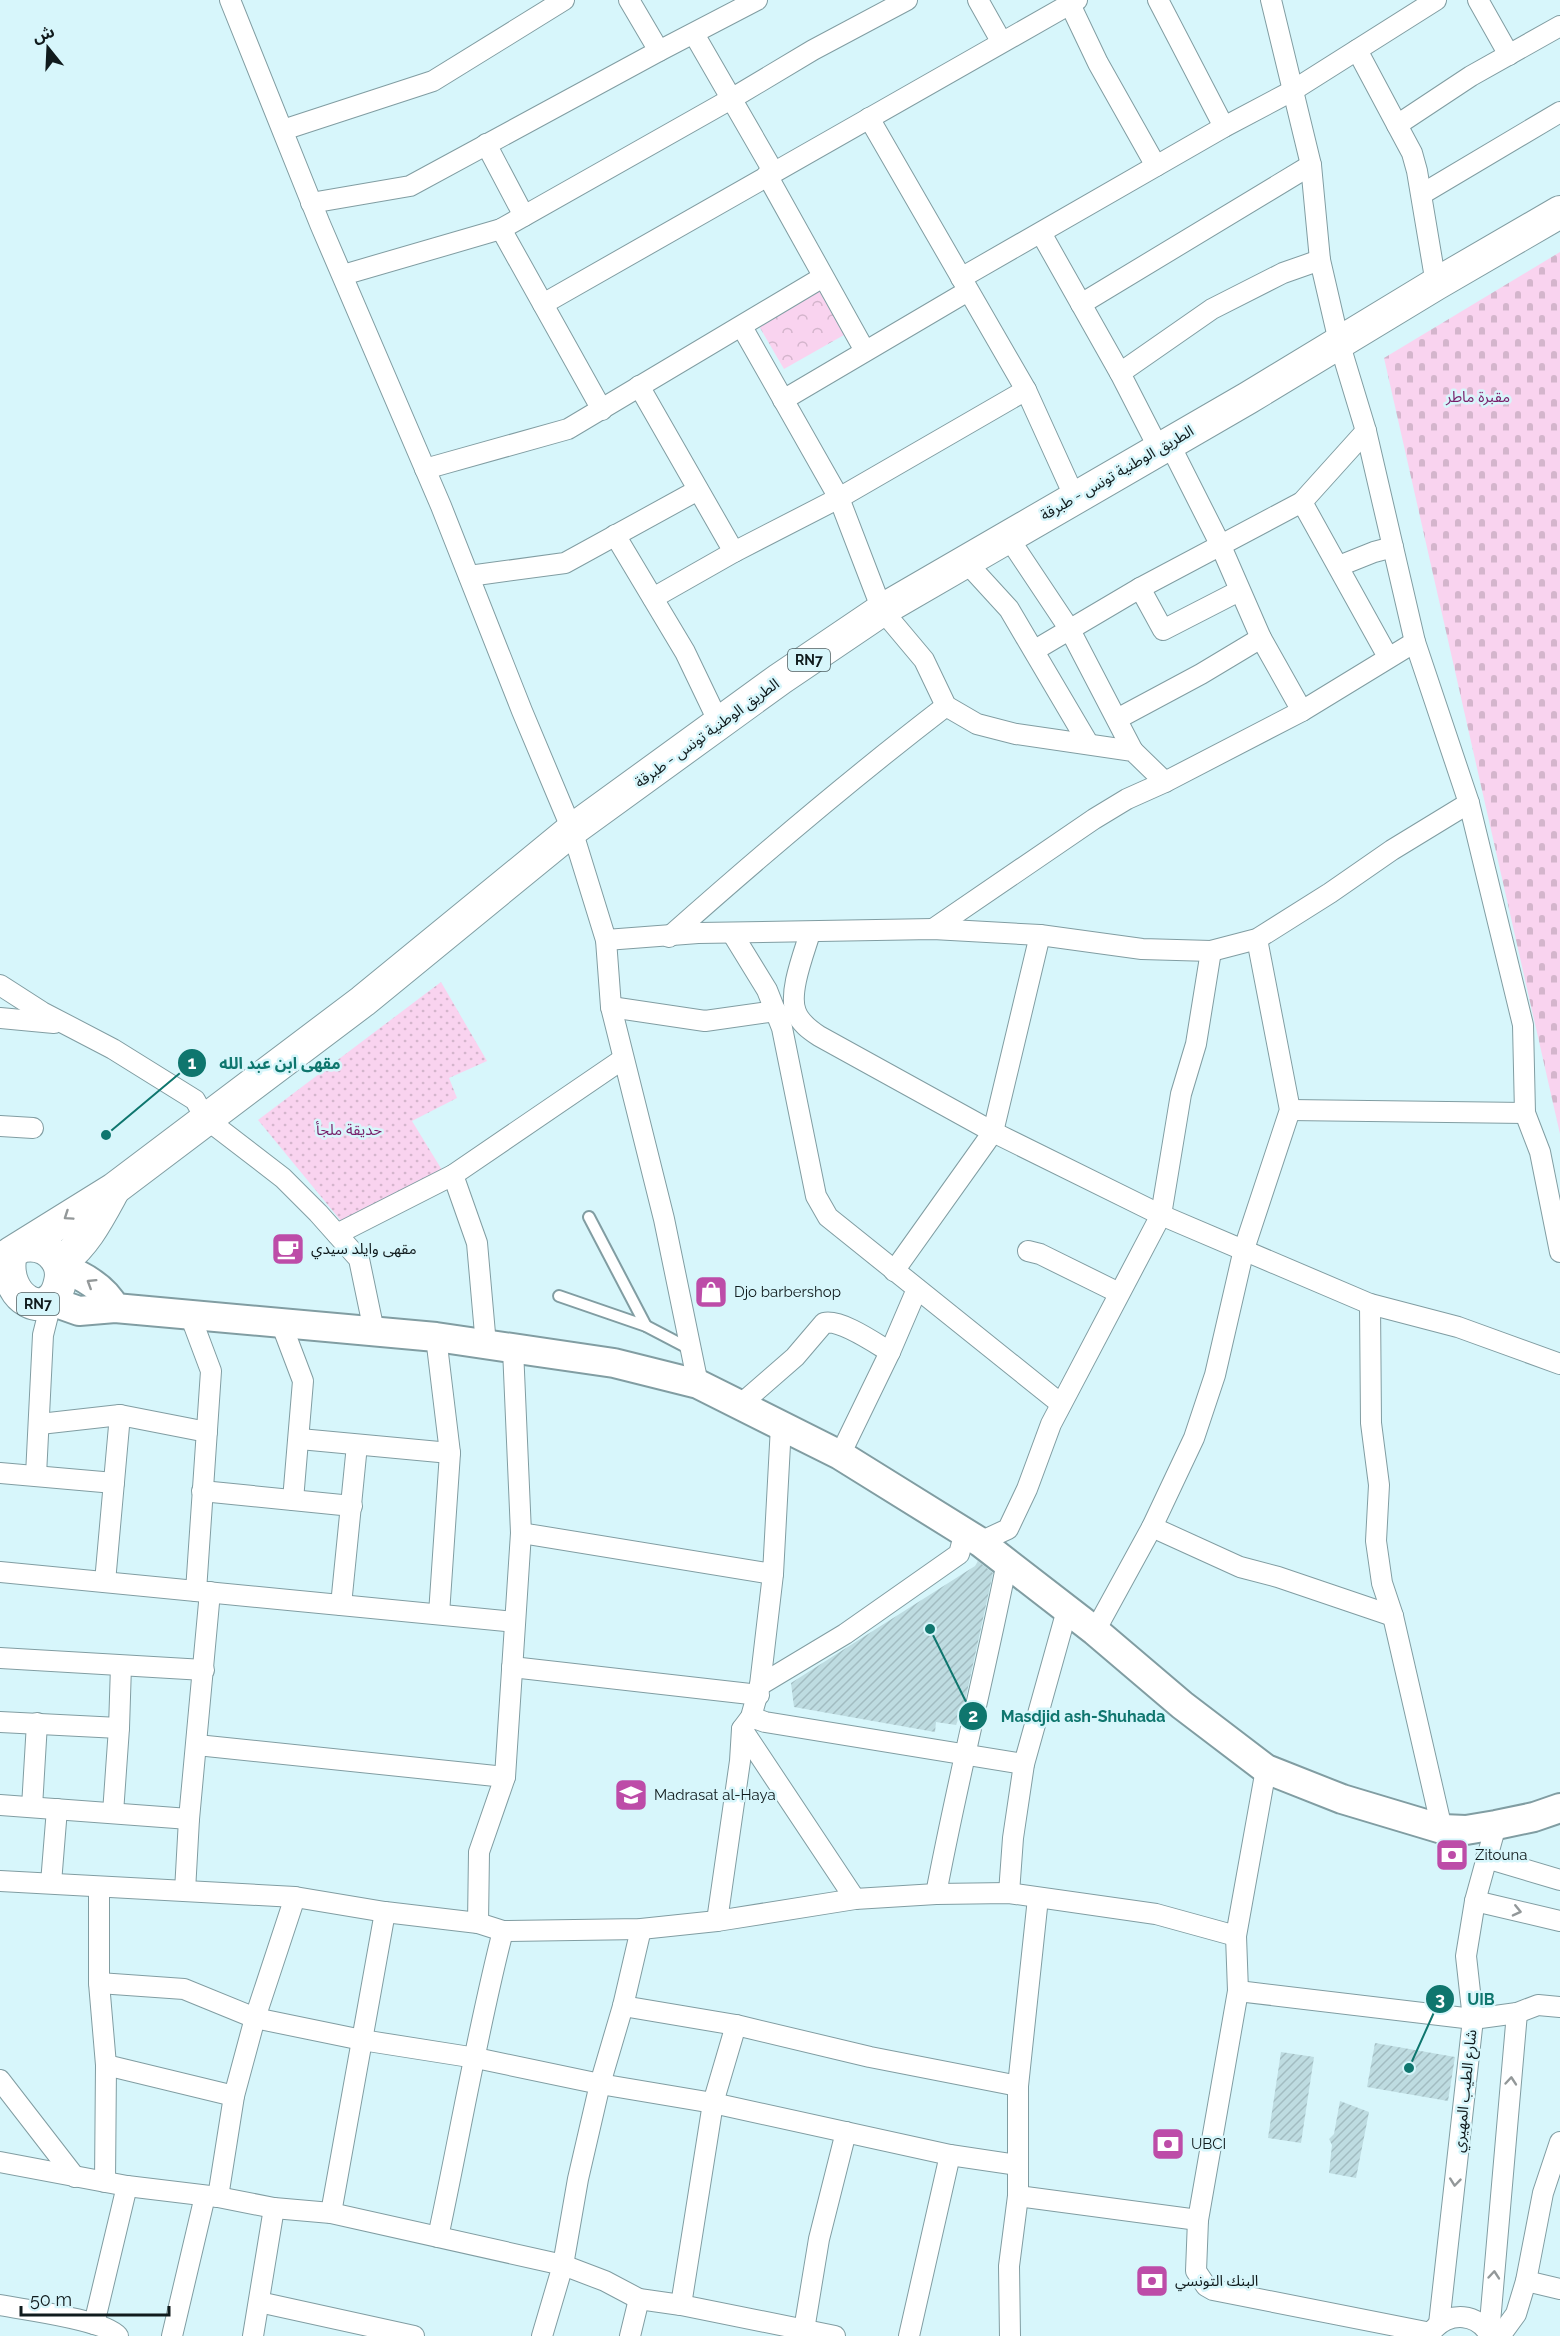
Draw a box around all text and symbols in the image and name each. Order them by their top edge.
north arrow [18,18,78,78]
text: ش [30,22,57,47]
park label: مقبرة ماطر [1445,388,1510,406]
street label: الطريق الوطنية تونس - طبرقة [1037,422,1197,525]
road number: RN7 [788,649,830,671]
street label: الطريق الوطنية تونس - طبرقة [631,675,783,792]
callout: مقهى ابن عبد الله [177,1046,352,1080]
text: 1 [188,1052,197,1073]
text: مقهى ابن عبد الله [219,1054,341,1073]
park label: حديقة ملجأ [316,1121,382,1139]
one-way arrow [64,1209,75,1220]
cafe icon: مقهى وايلد سيدي [270,1231,306,1267]
place label: مقهى وايلد سيدي [311,1240,417,1260]
shop icon: Djo barbershop [693,1274,729,1310]
one-way arrow [87,1279,98,1290]
place label: Djo barbershop [734,1283,841,1301]
road number: RN7 [17,1293,59,1315]
callout: Masdjid ash-Shuhada [958,1699,1177,1733]
text: 2 [968,1705,978,1726]
text: Masdjid ash-Shuhada [1001,1707,1165,1726]
school or university icon: Madrasat al-Haya [613,1777,649,1813]
place label: Madrasat al-Haya [654,1786,776,1804]
bank icon: Zitouna [1434,1837,1470,1873]
place label: Zitouna [1475,1846,1527,1864]
one-way arrow [1512,1904,1522,1917]
callout: UIB [1425,1982,1507,2016]
text: 3 [1435,1988,1445,2009]
text: UIB [1467,1990,1495,2009]
street label: شارع الطيب المهيري [1450,2028,1483,2154]
one-way arrow [1504,2076,1517,2086]
bank icon: UBCI [1150,2126,1186,2162]
place label: UBCI [1191,2135,1226,2153]
one-way arrow [1449,2177,1461,2187]
bank icon: البنك التونسي [1134,2263,1170,2299]
one-way arrow [1487,2271,1500,2280]
place label: البنك التونسي [1175,2272,1258,2292]
scale bar [21,2279,170,2317]
text: 50 m [30,2289,72,2310]

